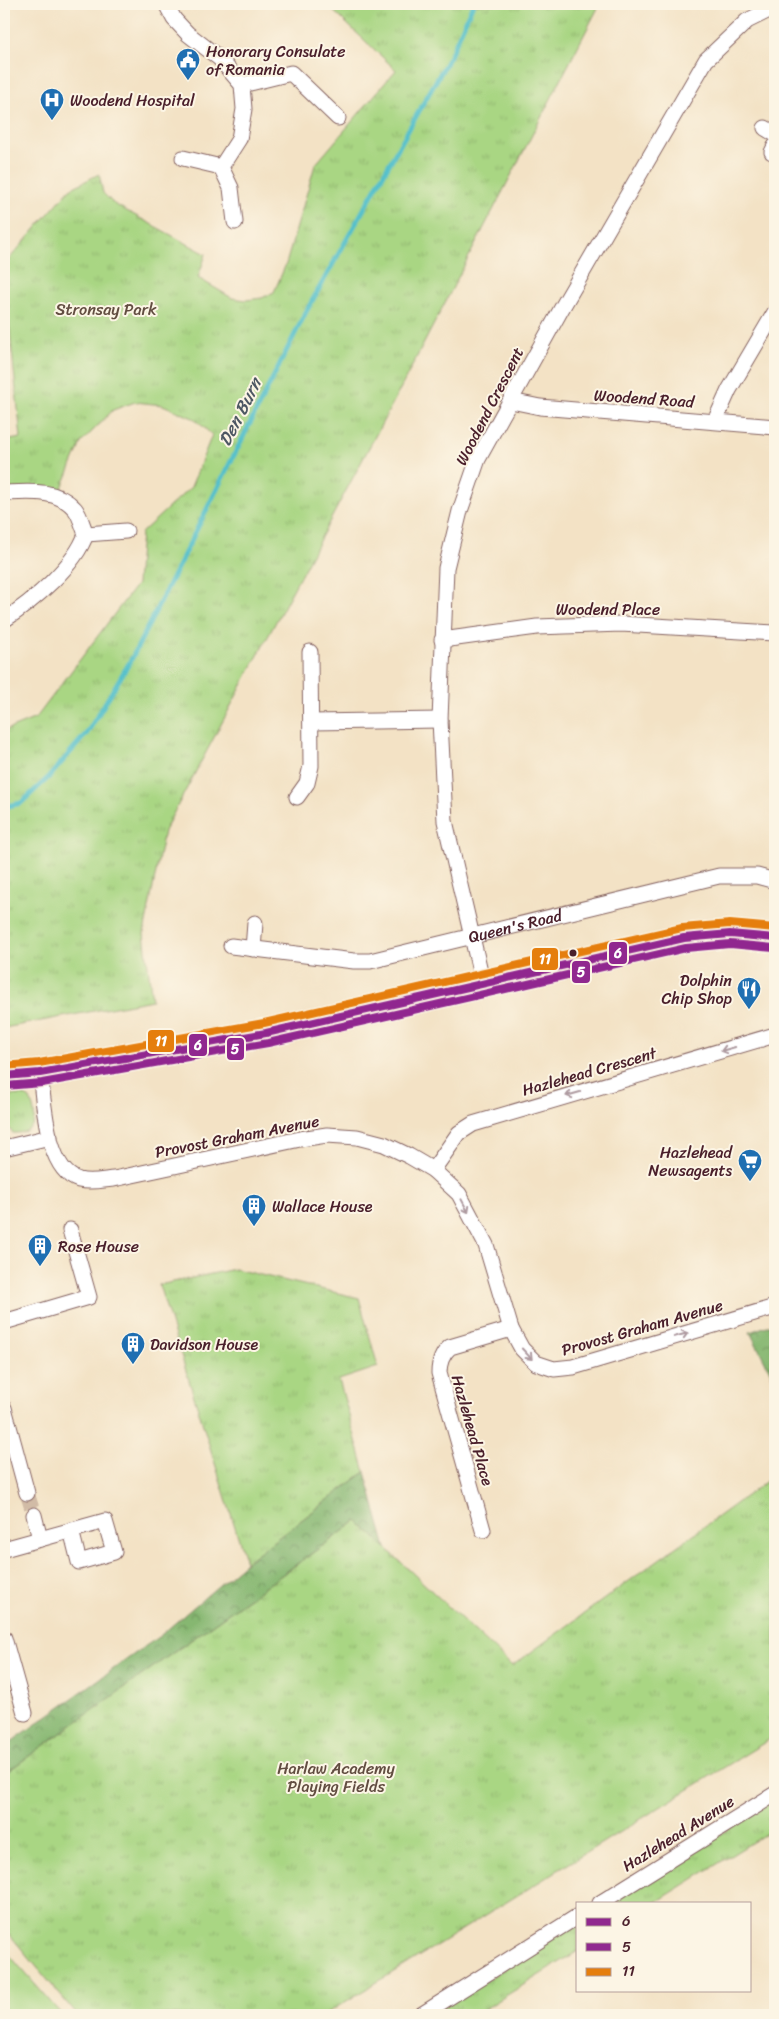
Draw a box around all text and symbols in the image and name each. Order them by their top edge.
place label: Honorary Consulate of Romania [206,37,346,84]
public building icon: Honorary Consulate of Romania [175,47,201,81]
place label: Woodend Hospital [70,86,195,115]
hospital icon: Woodend Hospital [39,87,65,121]
park label: Stronsay Park [55,295,157,324]
street label: Woodend Crescent [447,342,532,471]
water label: Den Burn [209,370,272,452]
street label: Woodend Road [593,381,697,417]
street label: Woodend Place [556,595,660,624]
street label: Queen's Road [465,900,566,952]
line badge: 6 [608,941,628,965]
text: 6 [613,941,622,966]
line badge: 11 [531,947,559,971]
text: 11 [539,947,551,972]
unlabelled marker [568,948,578,958]
line badge: 5 [571,960,591,984]
text: 5 [577,960,586,985]
place label: Dolphin Chip Shop [662,966,733,1013]
restaurant icon: Dolphin Chip Shop [736,976,762,1010]
line badge: 11 [147,1029,175,1053]
text: 11 [155,1029,167,1054]
line badge: 6 [188,1033,208,1057]
text: 6 [193,1033,202,1058]
line badge: 5 [226,1037,245,1061]
text: 5 [231,1037,240,1062]
street label: Hazlehead Crescent [519,1038,660,1105]
one-way arrow [721,1044,737,1054]
one-way arrow [565,1090,581,1100]
street label: Provost Graham Avenue [152,1106,322,1167]
place label: Hazlehead Newsagents [648,1138,734,1185]
supermarket icon: Hazlehead Newsagents [737,1148,763,1182]
place label: Wallace House [272,1192,373,1221]
building icon: Wallace House [241,1193,267,1227]
one-way arrow [460,1198,470,1213]
place label: Rose House [58,1232,139,1261]
building icon: Rose House [27,1233,53,1267]
street label: Provost Graham Avenue [558,1291,726,1364]
place label: Davidson House [150,1330,259,1359]
one-way arrow [672,1330,688,1340]
building icon: Davidson House [120,1331,146,1365]
one-way arrow [521,1348,533,1361]
street label: Hazlehead Place [443,1371,502,1489]
park label: Harlaw Academy Playing Fields [277,1754,395,1801]
street label: Hazlehead Avenue [616,1787,740,1880]
legend [576,1902,752,1992]
text: 6 [622,1908,631,1934]
text: 5 [622,1934,631,1960]
text: 11 [622,1958,635,1984]

